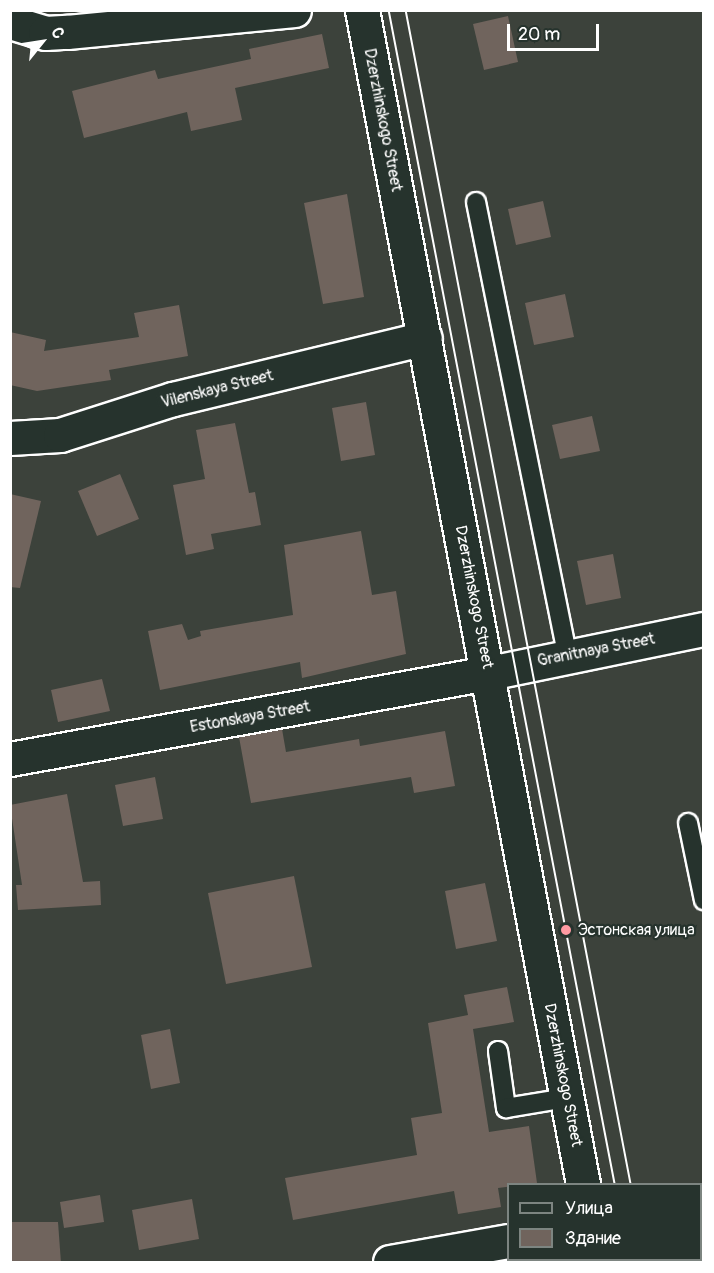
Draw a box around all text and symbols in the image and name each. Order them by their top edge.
north arrow [12,12,72,72]
scale bar [510,12,602,50]
text: 20 m [518,23,560,46]
text: С [46,24,69,42]
street label: Dzerzhinskogo Street [360,47,406,193]
street label: Vilenskaya Street [159,366,275,412]
street label: Dzerzhinskogo Street [451,524,497,670]
street label: Granitnaya Street [536,629,656,671]
street label: Estonskaya Street [189,697,311,737]
place label: Эстонская улица [578,920,695,940]
marker: Эстонская улица [559,923,573,937]
street label: Dzerzhinskogo Street [540,1002,586,1148]
legend [507,1183,702,1261]
text: Улица [565,1197,613,1220]
text: Здание [565,1227,621,1250]

